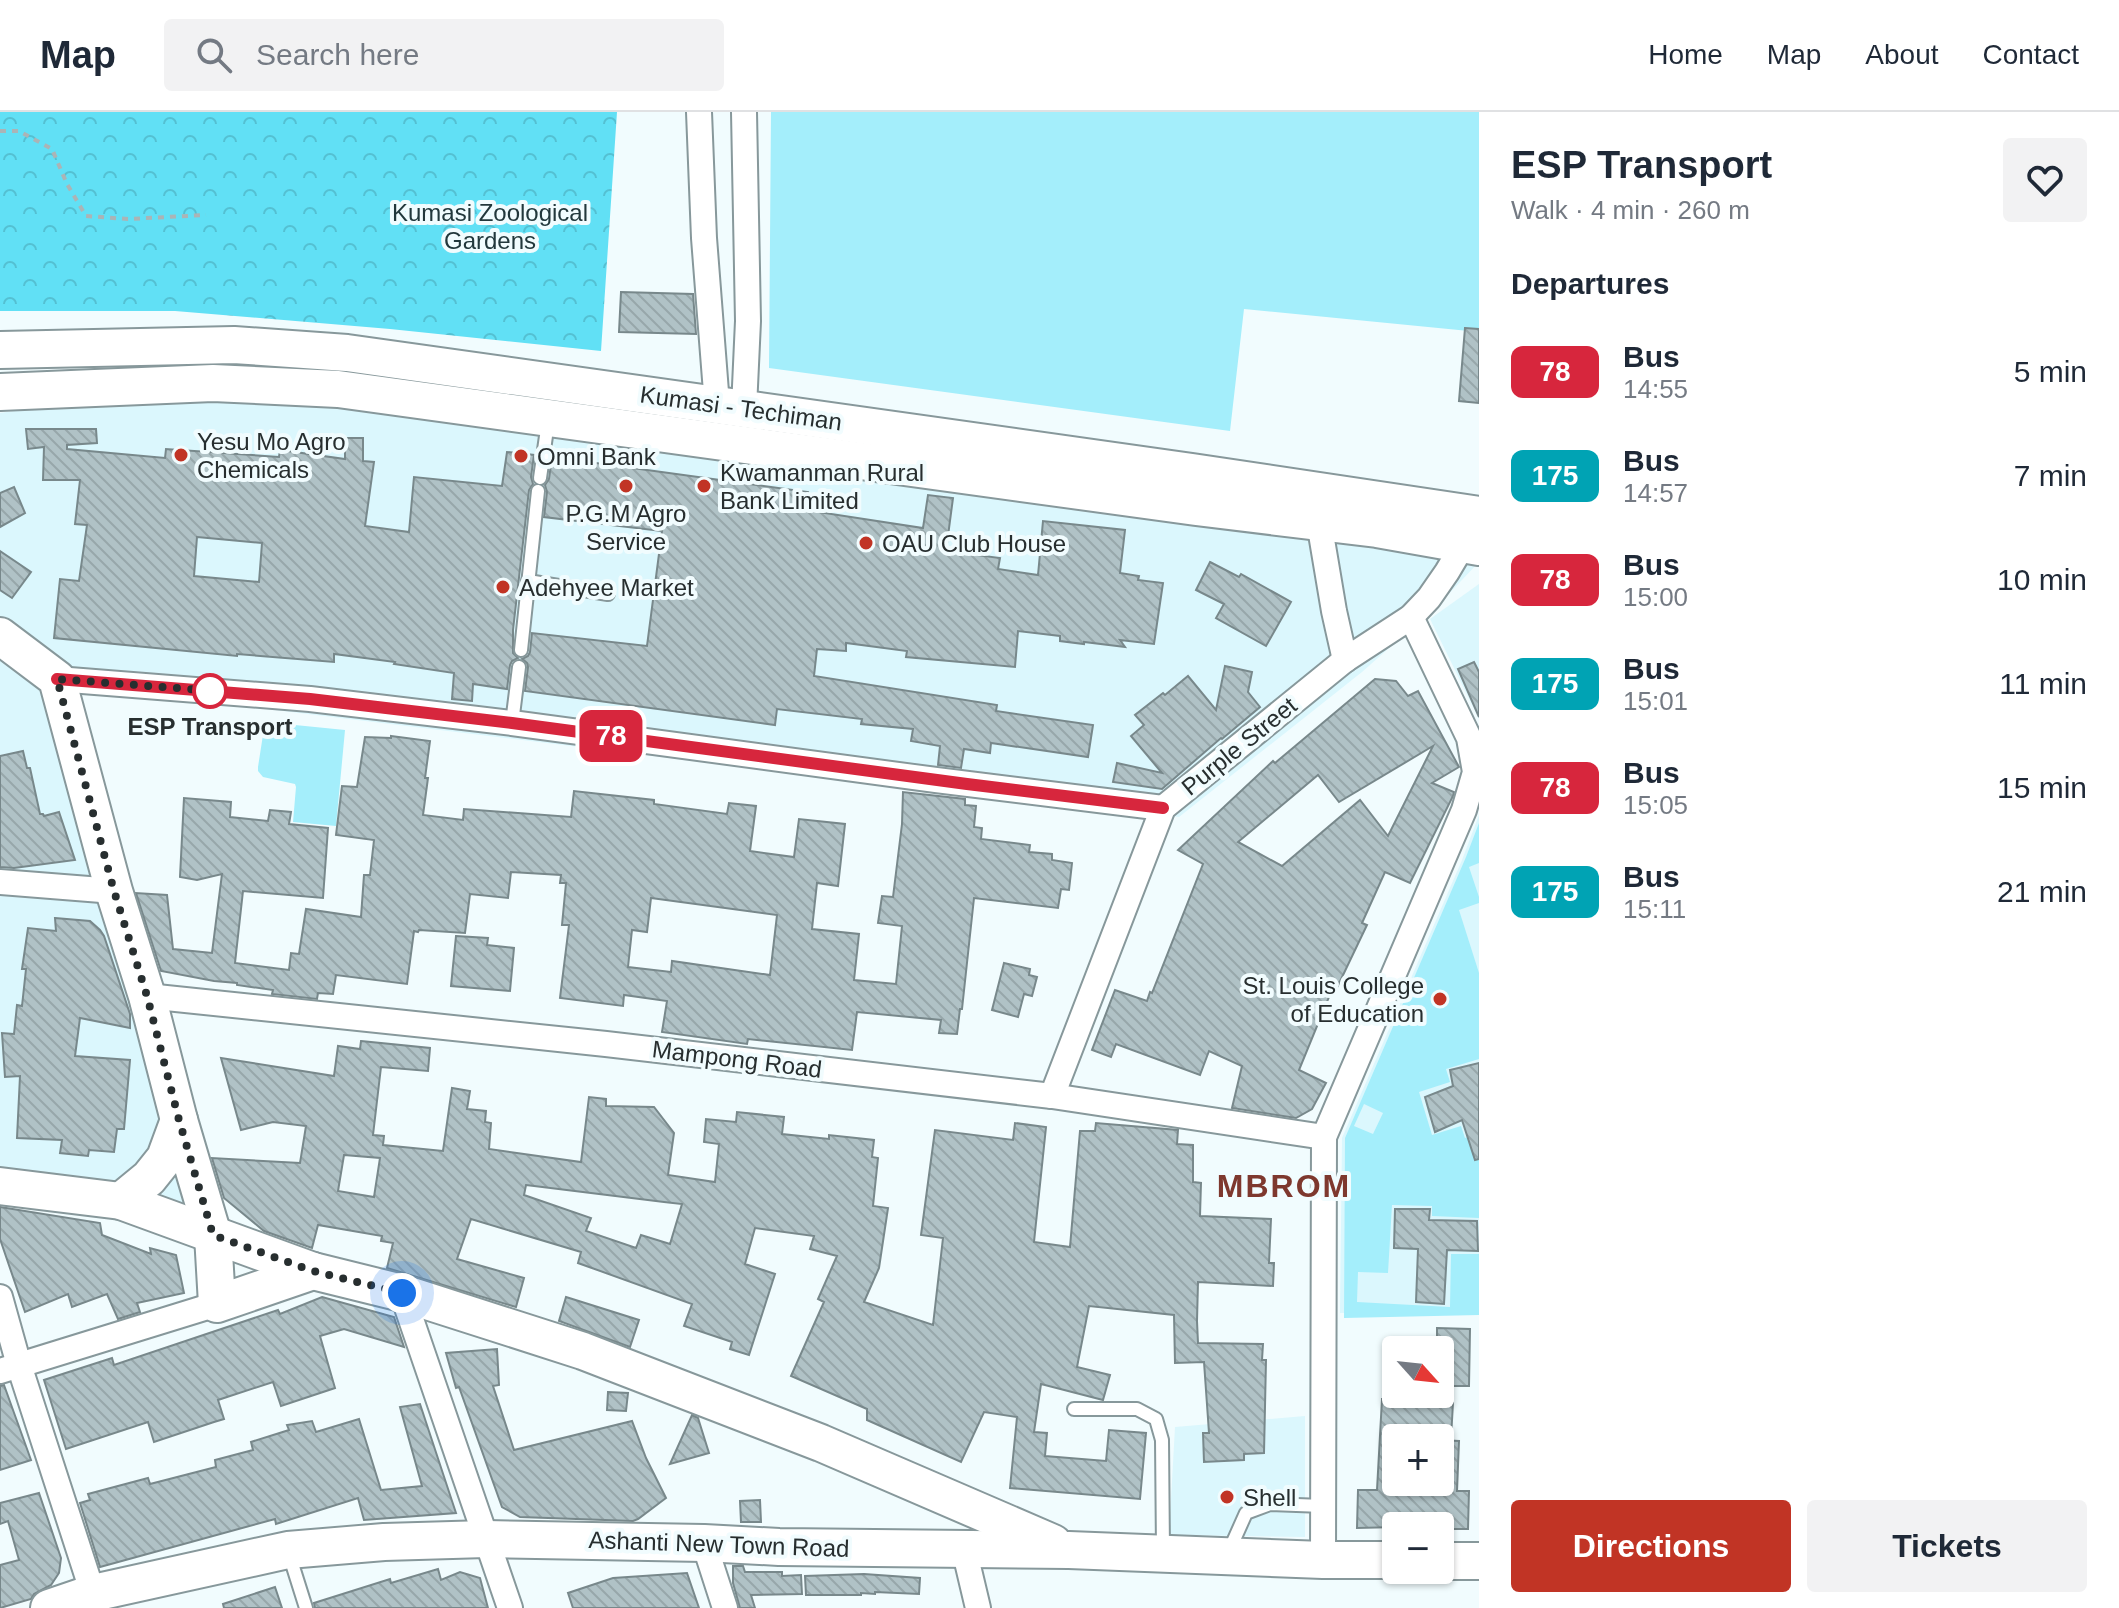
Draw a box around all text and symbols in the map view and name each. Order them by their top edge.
search box [164,19,724,91]
icon: search [192,33,236,77]
text: Map [40,34,116,76]
text: Search here [256,38,419,71]
text: Home [1648,39,1723,70]
text: Map [1767,39,1821,70]
text: About [1865,39,1939,70]
text: Contact [1983,39,2079,70]
button: heart [2003,138,2087,222]
text: ESP Transport [1511,144,1772,186]
text: Walk · 4 min · 260 m [1511,195,1750,225]
park label: Kumasi Zoological Gardens [392,199,588,254]
text: Departures [1511,267,1669,300]
text: Bus [1623,340,1680,373]
text: 5 min [2014,355,2087,388]
text: 78 [1539,356,1571,387]
text: 14:55 [1623,374,1688,404]
street label: Kumasi - Techiman [638,380,844,436]
place label: Yesu Mo Agro Chemicals [197,428,346,483]
place label: Omni Bank [537,443,657,470]
text: Bus [1623,444,1680,477]
marker: Yesu Mo Agro Chemicals [172,446,190,464]
marker: Omni Bank [512,447,530,465]
place label: Kwamanman Rural Bank Limited [720,459,924,514]
text: 7 min [2014,459,2087,492]
text: 175 [1532,460,1578,491]
marker: P.G.M Agro Service [617,477,635,495]
marker: Kwamanman Rural Bank Limited [695,477,713,495]
text: 14:57 [1623,478,1688,508]
place label: P.G.M Agro Service [566,500,686,555]
place label: OAU Club House [882,530,1066,557]
marker: OAU Club House [857,534,875,552]
text: Bus [1623,548,1680,581]
text: 10 min [1997,563,2087,596]
text: 78 [1539,564,1571,595]
place label: Adehyee Market [519,574,694,601]
marker: Adehyee Market [494,578,512,596]
text: 15:00 [1623,582,1688,612]
text: Bus [1623,652,1680,685]
text: 11 min [1999,667,2087,700]
text: 175 [1532,668,1578,699]
marker: ESP Transport [193,674,227,708]
text: 15:01 [1623,686,1688,716]
street label: Purple Street [1176,691,1302,801]
line badge: 78 [575,710,647,762]
place label: ESP Transport [128,713,292,740]
text: 78 [595,720,627,751]
text: Bus [1623,756,1680,789]
text: 15 min [1997,771,2087,804]
text: 78 [1539,772,1571,803]
text: 15:05 [1623,790,1688,820]
text: Bus [1623,860,1680,893]
text: 21 min [1997,875,2087,908]
text: 175 [1532,876,1578,907]
text: 15:11 [1623,894,1686,924]
place label: St. Louis College of Education [1243,972,1424,1027]
marker: St. Louis College of Education [1431,990,1449,1008]
street label: Mampong Road [651,1035,823,1083]
district label: MBROM [1217,1168,1351,1204]
your location [382,1273,422,1313]
north arrow [1382,1336,1454,1408]
map controls [1382,1336,1454,1584]
button: + [1382,1424,1454,1496]
place label: Shell [1243,1484,1296,1511]
marker: Shell [1218,1488,1236,1506]
button: Directions [1511,1500,1791,1592]
button: Tickets [1807,1500,2087,1592]
button: − [1382,1512,1454,1584]
street label: Ashanti New Town Road [588,1526,850,1562]

